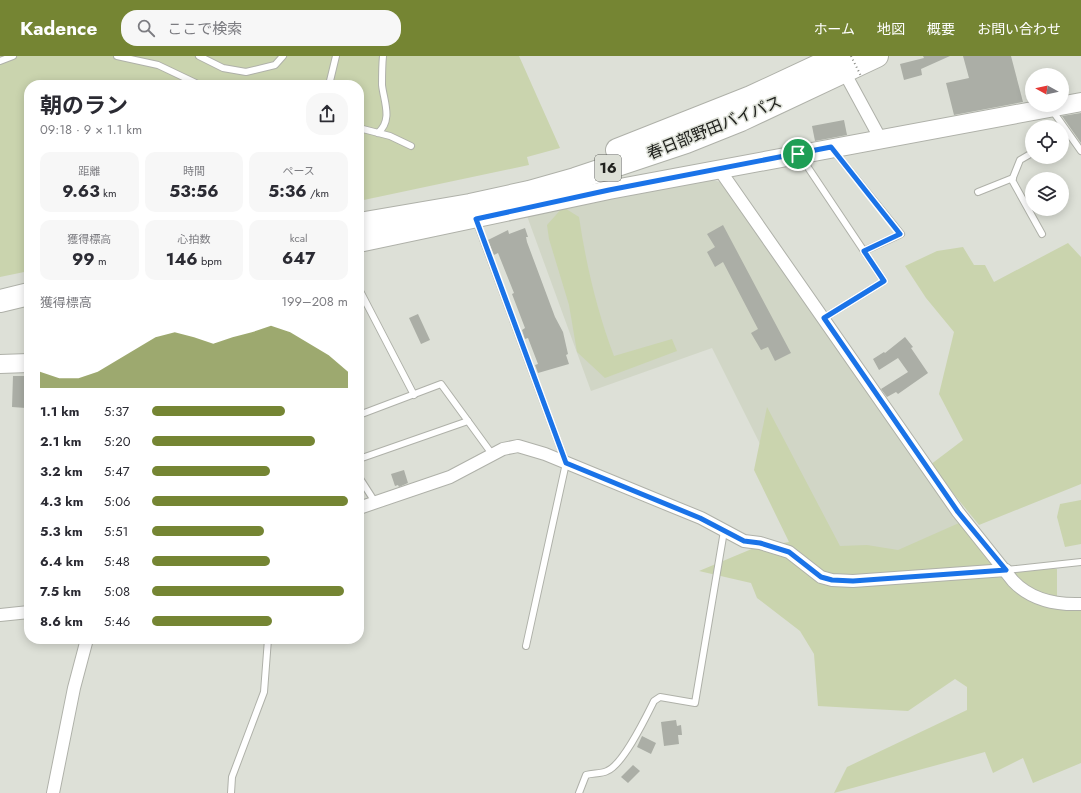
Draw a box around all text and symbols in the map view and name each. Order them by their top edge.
search box [121,10,401,46]
text: Kadence [20,15,97,42]
icon: search [135,17,157,39]
text: ここで検索 [167,18,242,40]
text: ホーム [813,19,855,39]
text: 地図 [877,19,905,39]
text: 概要 [927,19,955,39]
text: お問い合わせ [977,19,1061,39]
north arrow [1025,68,1069,112]
map controls [1025,68,1069,216]
text: 朝のラン [40,89,128,121]
street label: 春日部野田バイパス [643,90,785,165]
button: share [306,93,348,135]
text: 09:18 · 9 × 1.1 km [40,120,142,139]
button: locate [1025,120,1069,164]
pin [781,137,815,171]
icon: arrive [787,143,809,165]
road number: 16 [595,155,621,181]
text: 距離 [78,163,100,179]
text: 時間 [183,163,205,179]
text: ペース [282,163,315,179]
button: layers [1025,172,1069,216]
text: 9.63 [62,179,100,203]
text: 53:56 [169,179,219,203]
text: 5:36 [268,179,307,203]
text: km [100,185,116,201]
text: /km [307,185,329,201]
text: kcal [290,230,308,246]
text: 獲得標高 [67,231,111,247]
text: 心拍数 [177,231,210,247]
text: 647 [282,246,315,270]
text: 99 [72,247,95,271]
text: 146 [166,247,198,271]
text: m [95,253,107,269]
text: bpm [198,253,222,269]
text: 199–208 m [281,292,348,311]
text: 獲得標高 [40,293,92,312]
text: 1.1 km [40,402,79,421]
text: 5:37 [104,402,129,421]
text: 2.1 km [40,432,81,451]
text: 5:20 [104,432,130,451]
text: 3.2 km [40,462,83,481]
text: 5:47 [104,462,130,481]
text: 4.3 km [40,492,83,511]
text: 5:06 [104,492,131,511]
text: 5.3 km [40,522,83,541]
text: 5:51 [104,522,128,541]
text: 6.4 km [40,552,84,571]
text: 5:48 [104,552,130,571]
text: 7.5 km [40,582,81,601]
text: 5:08 [104,582,130,601]
text: 8.6 km [40,612,83,631]
text: 5:46 [104,612,130,631]

